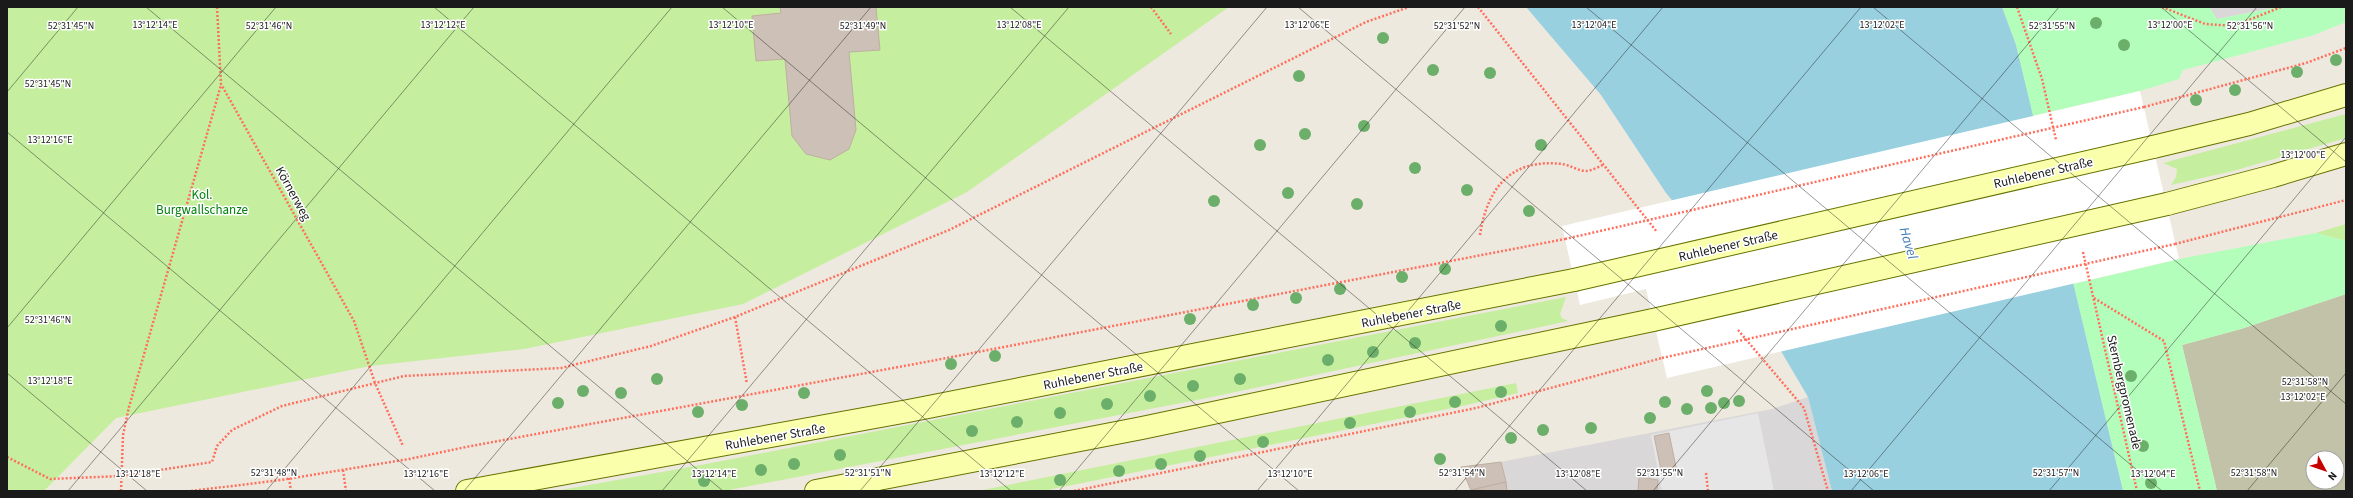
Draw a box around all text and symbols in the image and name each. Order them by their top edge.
text: 13°12'14"E [132,18,178,32]
text: 13°12'12"E [420,18,466,32]
text: 13°12'10"E [708,18,754,32]
text: 13°12'08"E [996,18,1042,32]
text: 13°12'06"E [1284,18,1330,32]
text: 13°12'04"E [1571,18,1617,32]
text: 13°12'02"E [1859,18,1905,32]
text: 13°12'00"E [2147,18,2193,32]
text: 52°31'45"N [48,19,94,33]
text: 52°31'46"N [246,19,292,33]
text: 52°31'49"N [840,19,886,33]
text: 52°31'52"N [1434,19,1480,33]
text: 52°31'55"N [2029,19,2075,33]
text: 52°31'56"N [2227,19,2273,33]
text: 52°31'45"N [25,77,71,91]
text: 13°12'16"E [27,133,73,147]
text: 13°12'00"E [2280,148,2326,162]
street label: Ruhlebener Straße [1992,153,2095,193]
street label: Körnerweg [271,163,316,224]
park label: Kol. Burgwallschanze [156,186,248,219]
water label: Havel [1894,225,1923,262]
street label: Ruhlebener Straße [1677,226,1780,266]
street label: Ruhlebener Straße [1360,295,1463,332]
text: 52°31'46"N [25,313,71,327]
street label: Sternbergpromenade [2102,333,2146,451]
street label: Ruhlebener Straße [1042,357,1145,394]
text: 13°12'18"E [27,374,73,388]
text: 52°31'58"N [2282,375,2328,389]
text: 13°12'02"E [2280,390,2326,404]
street label: Ruhlebener Straße [724,419,827,455]
north arrow [2305,450,2345,490]
text: 52°31'48"N [251,466,297,480]
text: 52°31'51"N [845,466,891,480]
text: 52°31'54"N [1439,466,1485,480]
text: 52°31'55"N [1637,466,1683,480]
text: 52°31'57"N [2033,466,2079,480]
text: 52°31'58"N [2231,466,2277,480]
text: 13°12'18"E [115,467,161,481]
text: 13°12'16"E [403,467,449,481]
text: 13°12'14"E [691,467,737,481]
text: 13°12'12"E [979,467,1025,481]
text: 13°12'10"E [1267,467,1313,481]
text: 13°12'08"E [1555,467,1601,481]
text: 13°12'06"E [1843,467,1889,481]
text: 13°12'04"E [2130,467,2176,481]
text: N [2324,468,2340,484]

